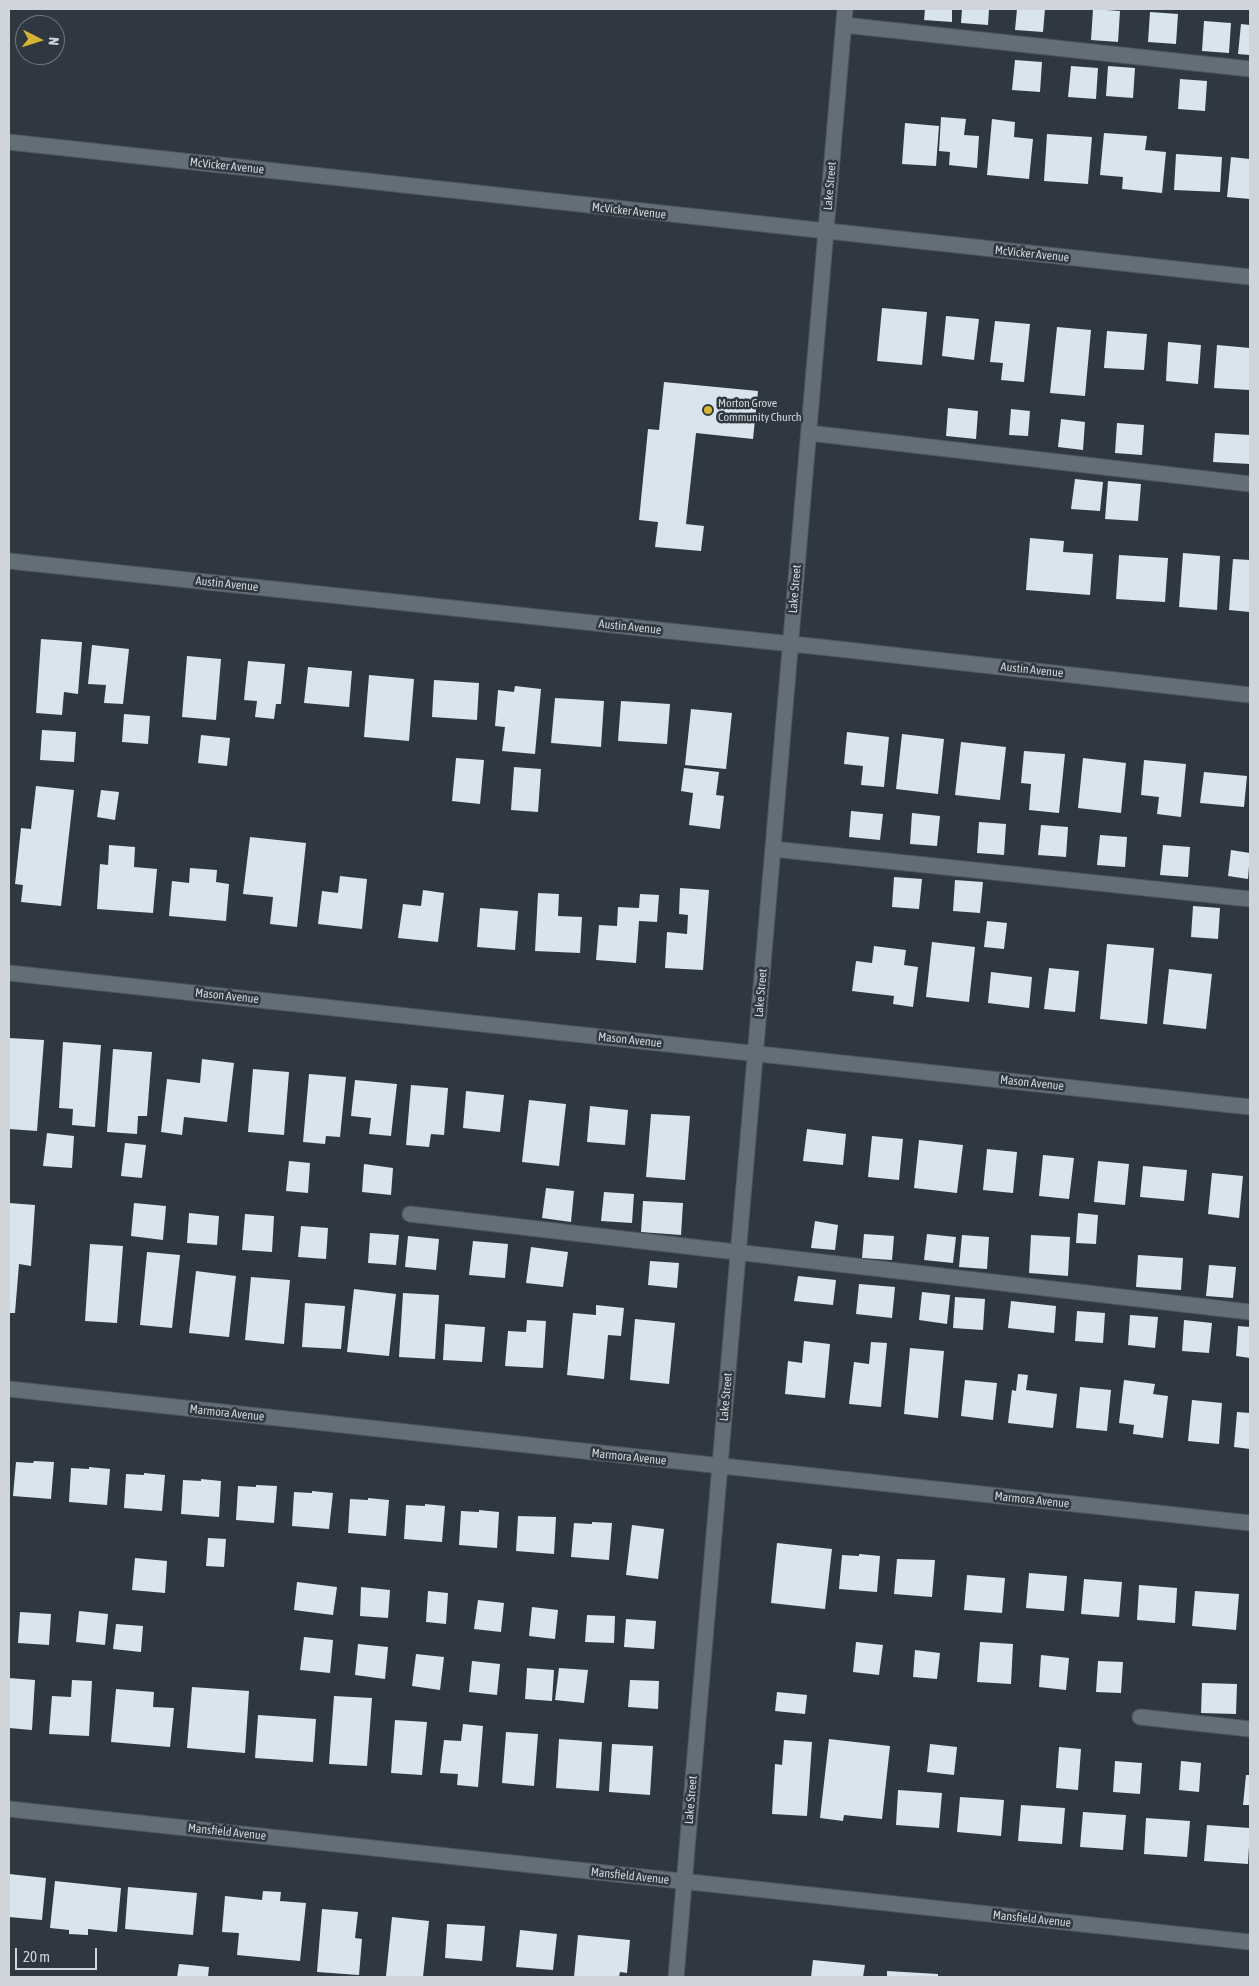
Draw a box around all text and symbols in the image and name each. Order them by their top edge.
north arrow [15,15,65,65]
text: N [46,36,62,46]
street label: McVicker Avenue [189,155,265,177]
street label: Lake Street [821,161,839,211]
street label: McVicker Avenue [591,200,667,222]
street label: McVicker Avenue [994,243,1070,265]
place label: Morton Grove Community Church [718,396,802,424]
marker: Morton Grove Community Church [702,404,714,416]
street label: Lake Street [786,564,804,614]
street label: Austin Avenue [195,574,259,594]
street label: Austin Avenue [598,617,662,637]
street label: Austin Avenue [1000,660,1064,680]
street label: Lake Street [752,968,770,1018]
street label: Mason Avenue [194,985,260,1007]
street label: Mason Avenue [597,1029,663,1051]
street label: Mason Avenue [999,1072,1065,1094]
street label: Lake Street [717,1372,735,1422]
street label: Marmora Avenue [189,1402,265,1424]
street label: Marmora Avenue [591,1446,667,1468]
street label: Marmora Avenue [994,1489,1070,1511]
street label: Lake Street [682,1775,700,1825]
street label: Mansfield Avenue [187,1821,267,1843]
street label: Mansfield Avenue [590,1865,670,1887]
street label: Mansfield Avenue [992,1908,1072,1930]
scale bar [18,1938,100,1970]
text: 20 m [23,1948,50,1965]

